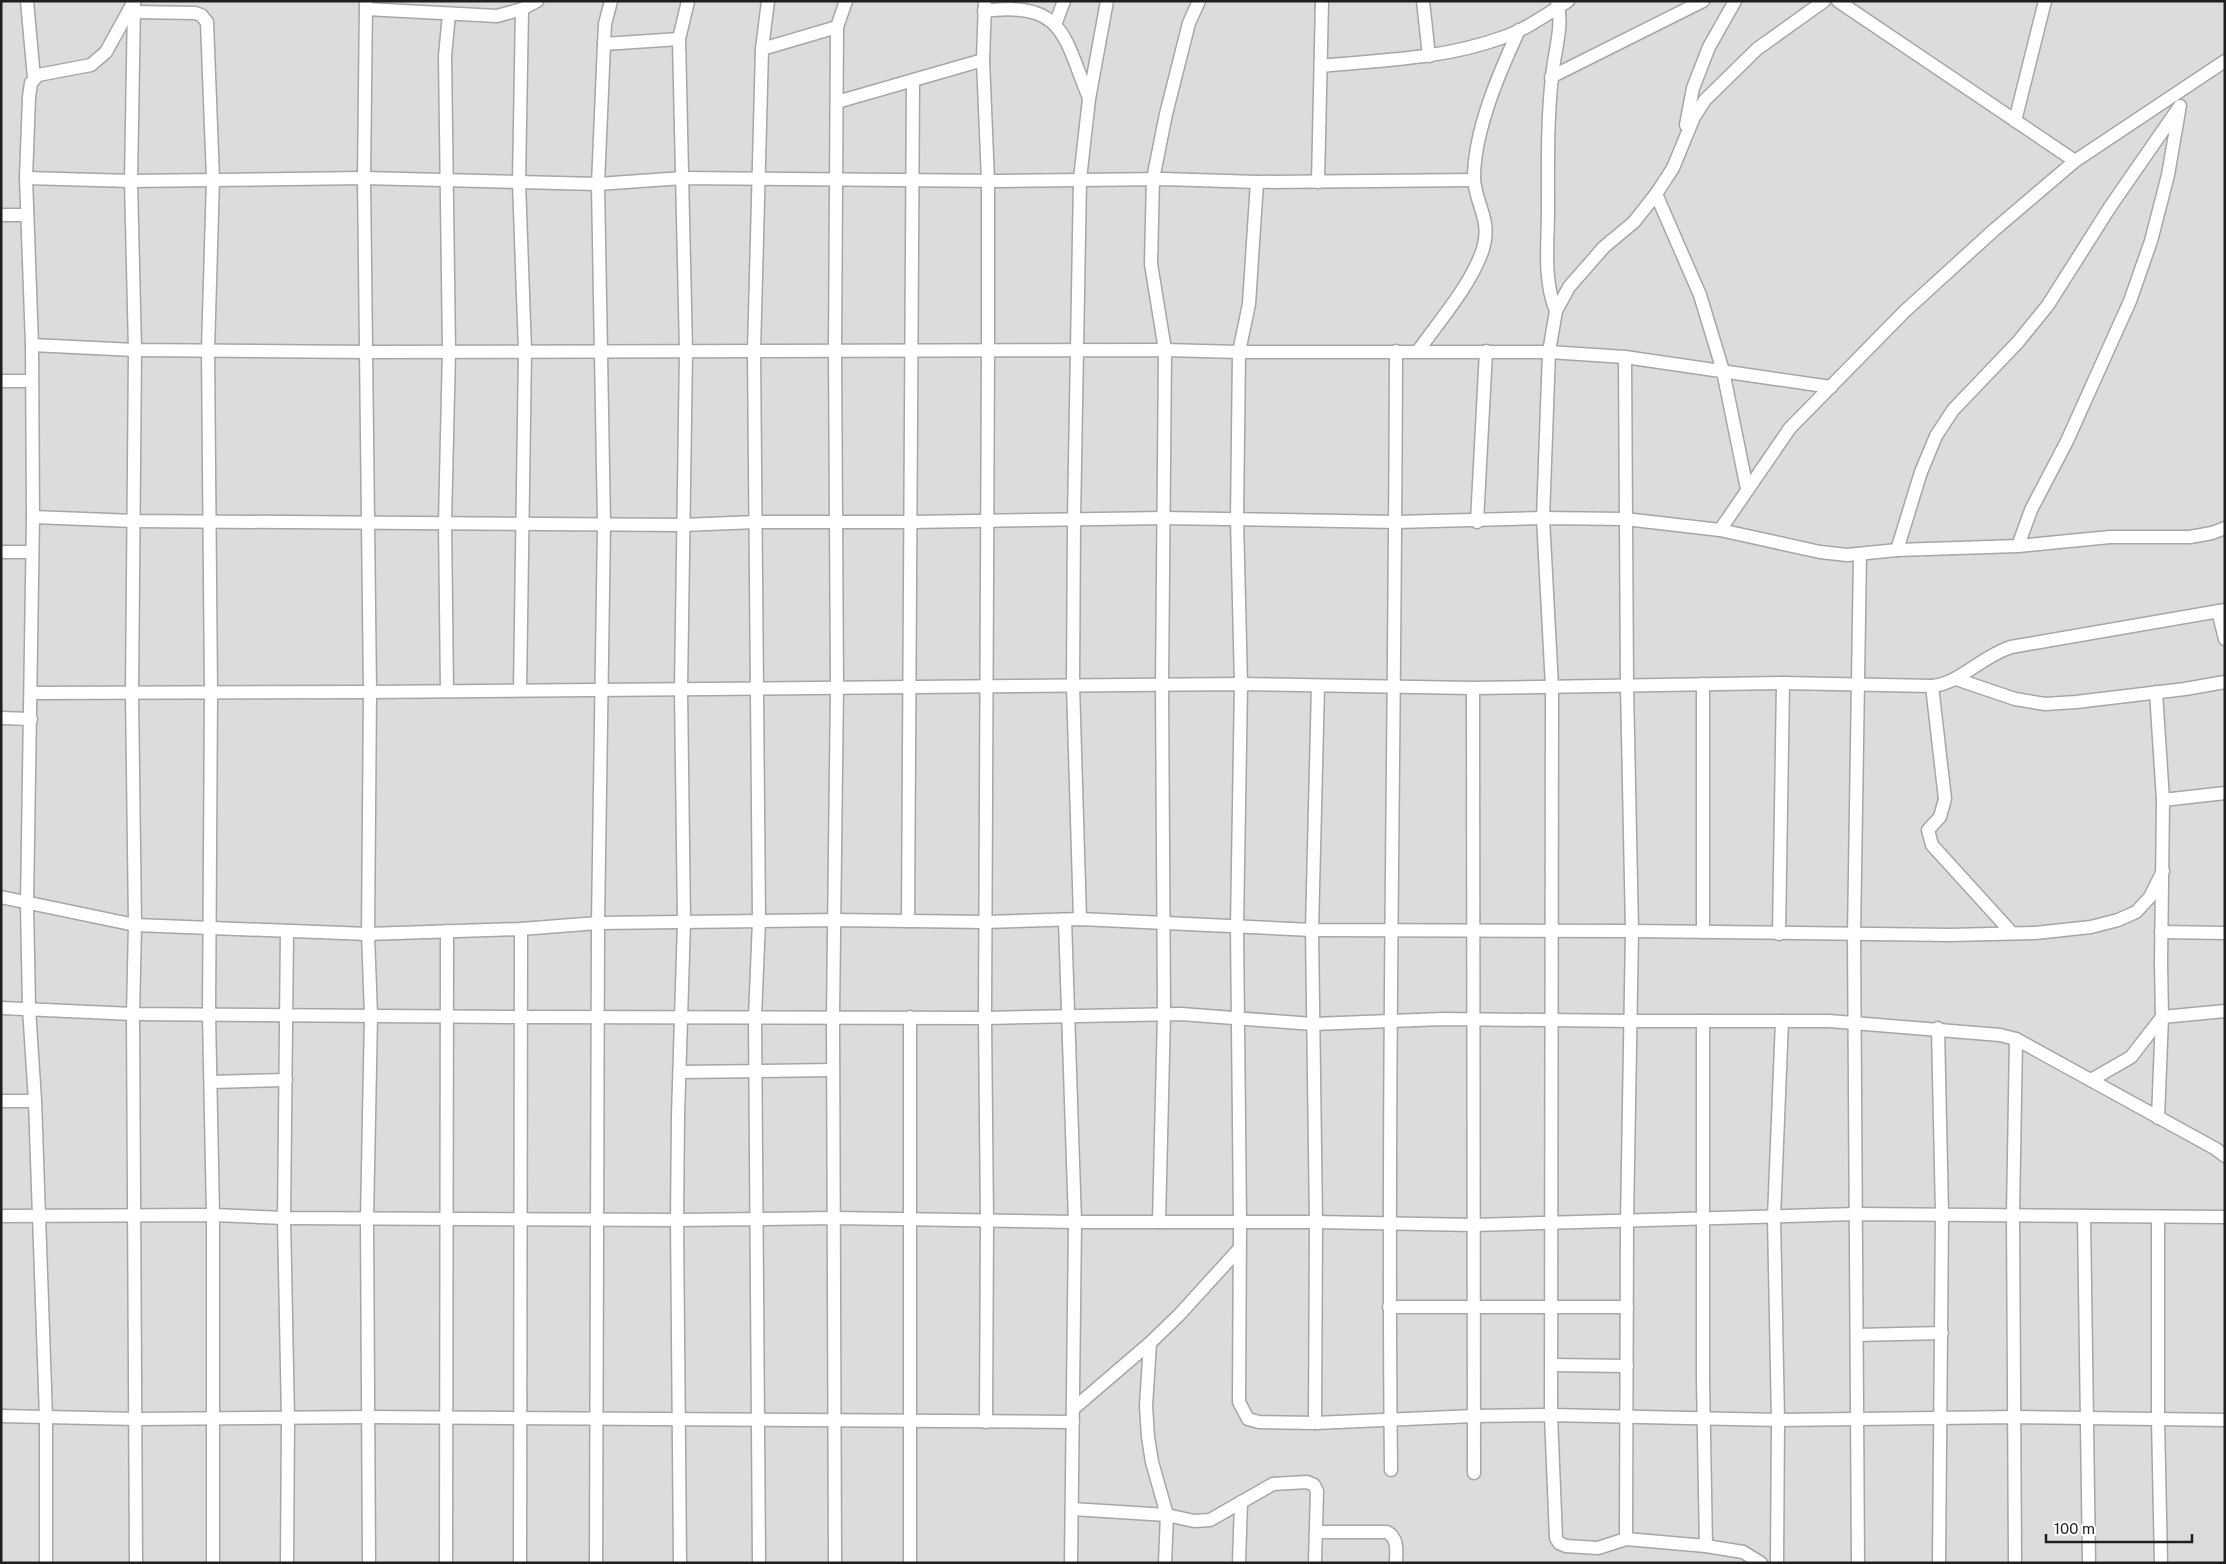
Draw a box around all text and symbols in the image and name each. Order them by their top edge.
scale bar [2046,1512,2192,1544]
text: 100 m [2054,1520,2095,1537]

